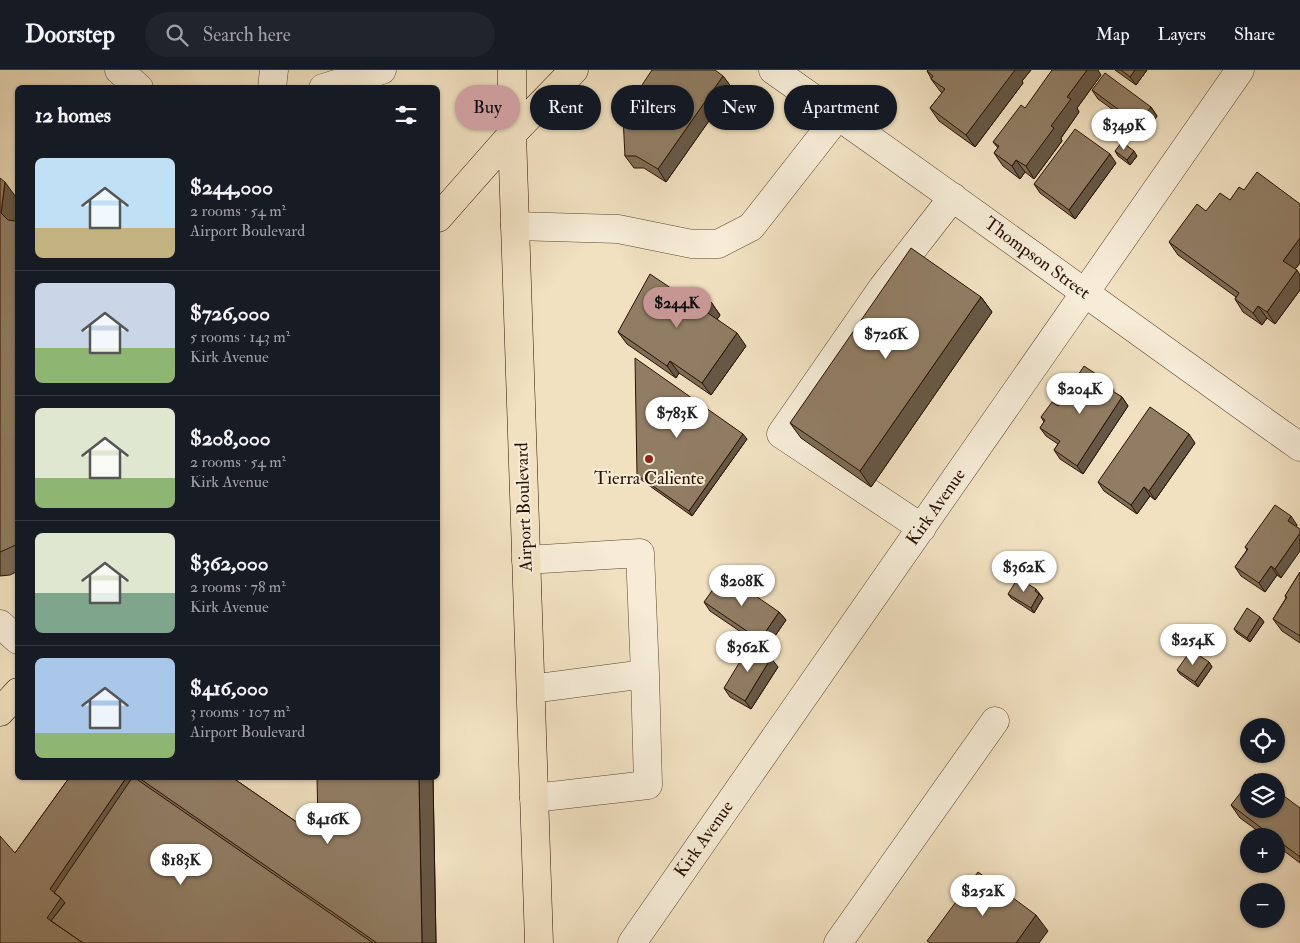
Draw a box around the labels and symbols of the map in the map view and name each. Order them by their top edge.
pin: $349K [1089,108,1159,151]
street label: Thompson Street [979,212,1095,304]
pin: $244K [642,286,712,329]
pin: $726K [851,318,921,360]
pin: $204K [1045,372,1115,415]
pin: $783K [642,396,712,439]
street label: Airport Boulevard [510,442,538,573]
marker: Tierra Caliente [643,453,655,465]
street label: Kirk Avenue [901,464,971,550]
place label: Tierra Caliente [594,467,704,490]
pin: $362K [989,550,1059,593]
pin: $208K [707,564,777,607]
pin: $254K [1158,624,1228,666]
pin: $362K [713,630,783,673]
street label: Kirk Avenue [669,796,739,882]
pin: $416K [293,802,363,845]
pin: $183K [146,844,216,886]
pin: $252K [948,874,1018,917]

